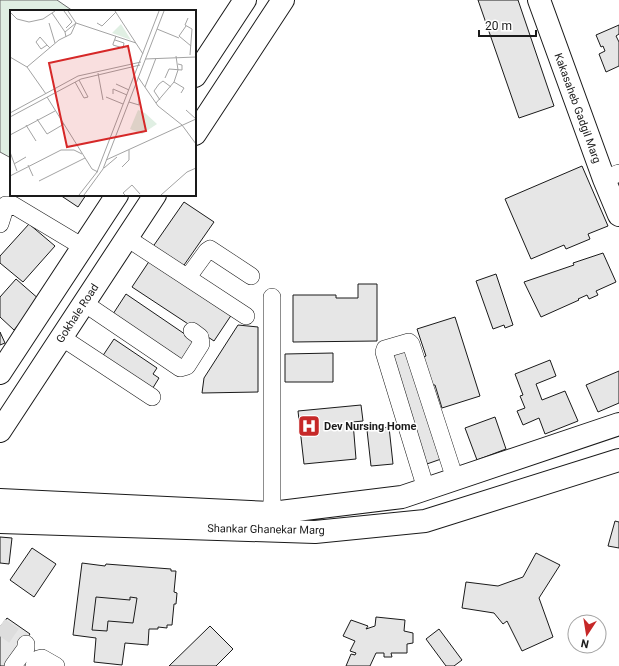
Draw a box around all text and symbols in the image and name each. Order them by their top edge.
inset map [10,10,196,196]
scale bar [479,12,536,38]
text: 20 m [485,19,512,33]
street label: Kakasaheb Gadgil Marg [552,51,604,165]
street label: Gokhale Road [53,281,101,345]
hospital icon: Dev Nursing Home [296,413,322,439]
place label: Dev Nursing Home [324,420,417,433]
street label: Shankar Ghanekar Marg [207,522,325,537]
north arrow [567,614,607,654]
text: N [580,636,590,650]

